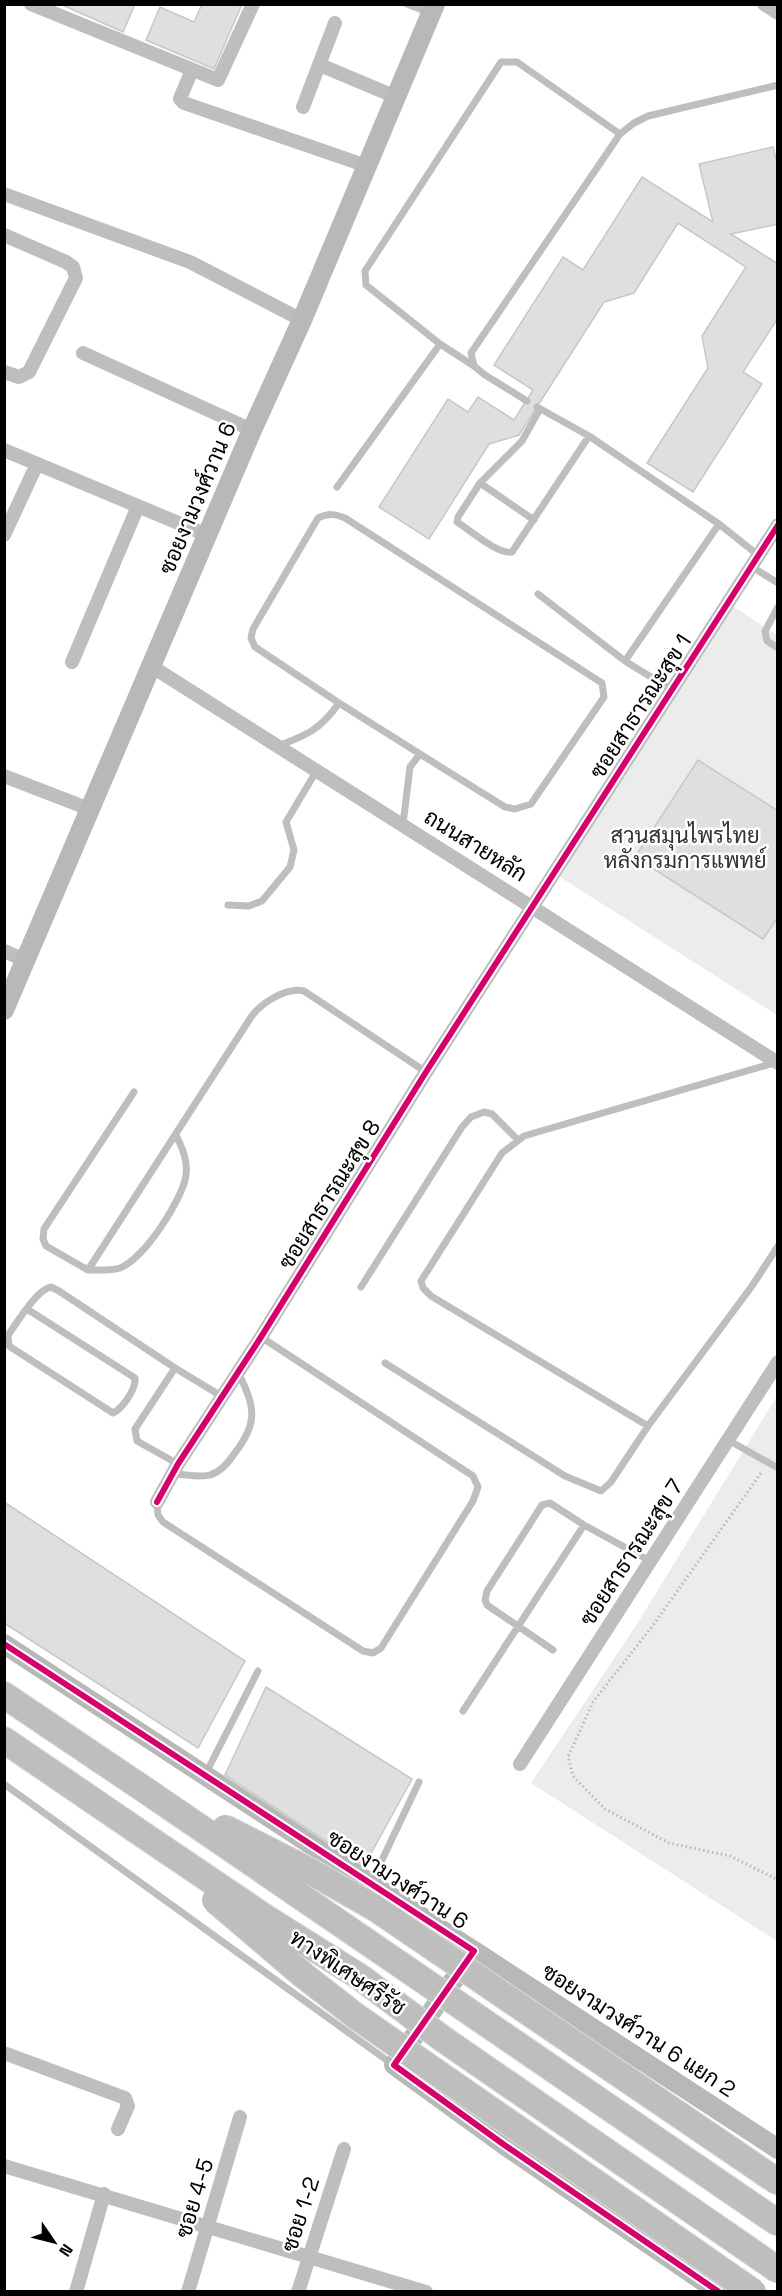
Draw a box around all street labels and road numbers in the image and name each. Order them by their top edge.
street label: ซอยงามวงศ์วาน 6 [152,418,242,578]
street label: ซอยสาธารณะสุข 1 [583,629,699,785]
street label: ถนนสายหลัก [419,802,533,888]
street label: ซอยสาธารณะสุข 8 [272,1114,388,1275]
street label: ซอยสาธารณะสุข 7 [573,1473,691,1632]
street label: ซอยงามวงศ์วาน 6 [322,1823,474,1935]
street label: ทางพิเศษศรีรัช [285,1923,411,2021]
street label: ซอยงามวงศ์วาน 6 แยก 2 [537,1957,741,2103]
street label: ซอย 4-5 [169,2155,219,2241]
street label: ซอย 1-2 [275,2173,325,2255]

